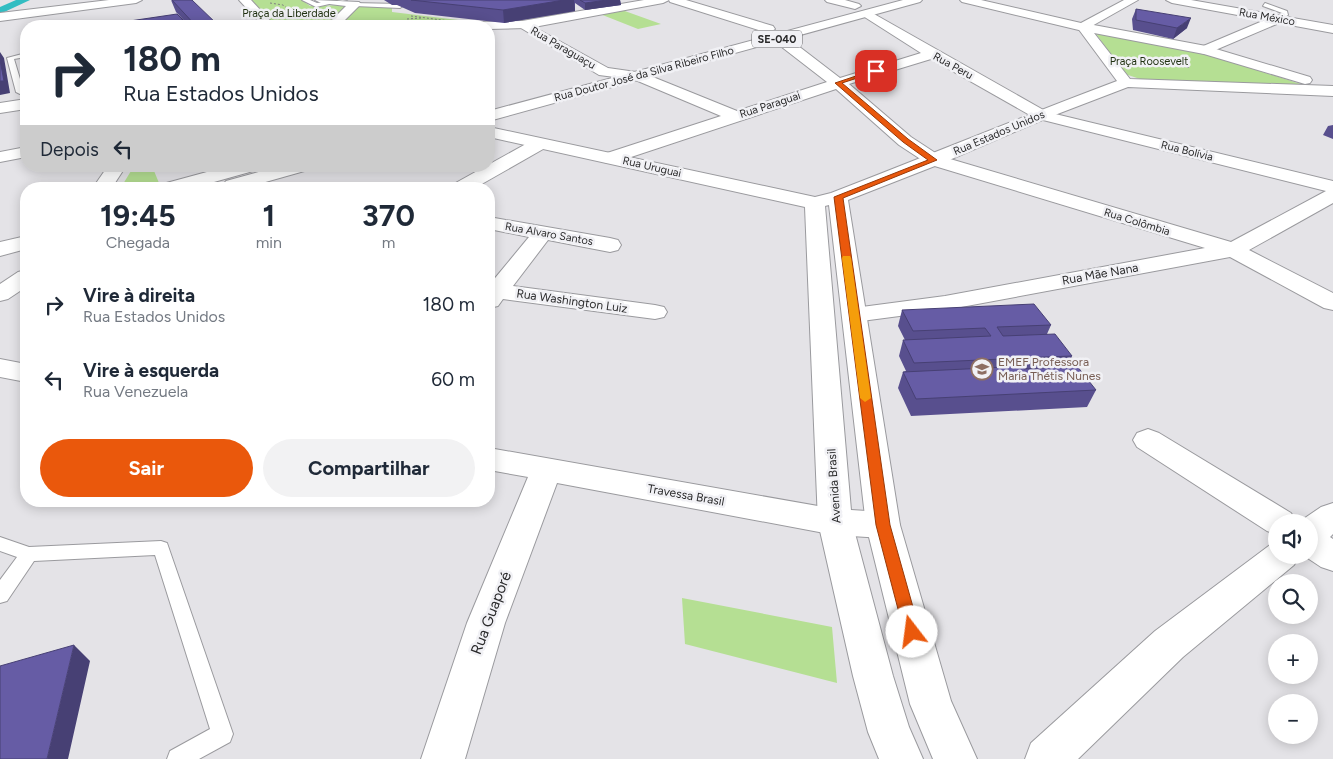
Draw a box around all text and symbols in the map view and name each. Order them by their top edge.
street label: Rua México [1238,6,1296,28]
park label: Praça da Liberdade [242,7,336,20]
street label: Rua Paraguaçu [528,24,598,72]
road number: SE-040 [752,30,802,48]
text: 180 m [123,38,221,80]
icon: right [40,40,105,105]
street label: Rua Doutor José da Silva Ribeiro Filho [553,44,735,104]
pin [855,50,897,92]
street label: Rua Peru [931,50,975,82]
park label: Praça Roosevelt [1110,55,1188,68]
icon: arrive [862,57,890,85]
text: Rua Estados Unidos [123,80,319,107]
street label: Rua Paraguai [738,89,802,121]
street label: Rua Estados Unidos [951,108,1047,158]
icon: left [109,135,137,163]
text: Depois [40,138,99,161]
street label: Rua Bolívia [1160,138,1214,164]
street label: Rua Uruguai [621,154,683,180]
text: 19:45 [100,197,176,234]
text: 1 [263,197,275,234]
text: 370 [362,197,415,234]
street label: Rua Colômbia [1102,206,1172,238]
street label: Rua Alvaro Santos [504,220,594,248]
text: Chegada [106,233,170,252]
text: min [256,233,282,252]
text: m [382,233,395,252]
street label: Rua Mãe Nana [1061,260,1139,288]
text: Vire à direita [83,284,195,307]
street label: Rua Washington Luiz [516,286,629,316]
icon: right [40,291,68,319]
text: 180 m [422,293,475,316]
text: Rua Estados Unidos [83,307,225,326]
place label: EMEF Professora Maria Thétis Nunes [998,355,1101,383]
school or university icon: EMEF Professora Maria Thétis Nunes [970,357,994,381]
text: Vire à esquerda [83,359,219,382]
icon: left [40,366,68,394]
text: 60 m [431,368,475,391]
text: Rua Venezuela [83,382,188,401]
button: Sair [40,439,253,497]
button: Compartilhar [263,439,475,497]
street label: Avenida Brasil [824,448,844,524]
street label: Travessa Brasil [647,481,725,509]
map controls [1268,514,1318,744]
button: sound [1268,514,1318,564]
street label: Rua Guaporé [467,569,515,657]
button: search [1268,574,1318,624]
position arrow [885,605,937,657]
button: + [1268,634,1318,684]
button: − [1268,694,1318,744]

